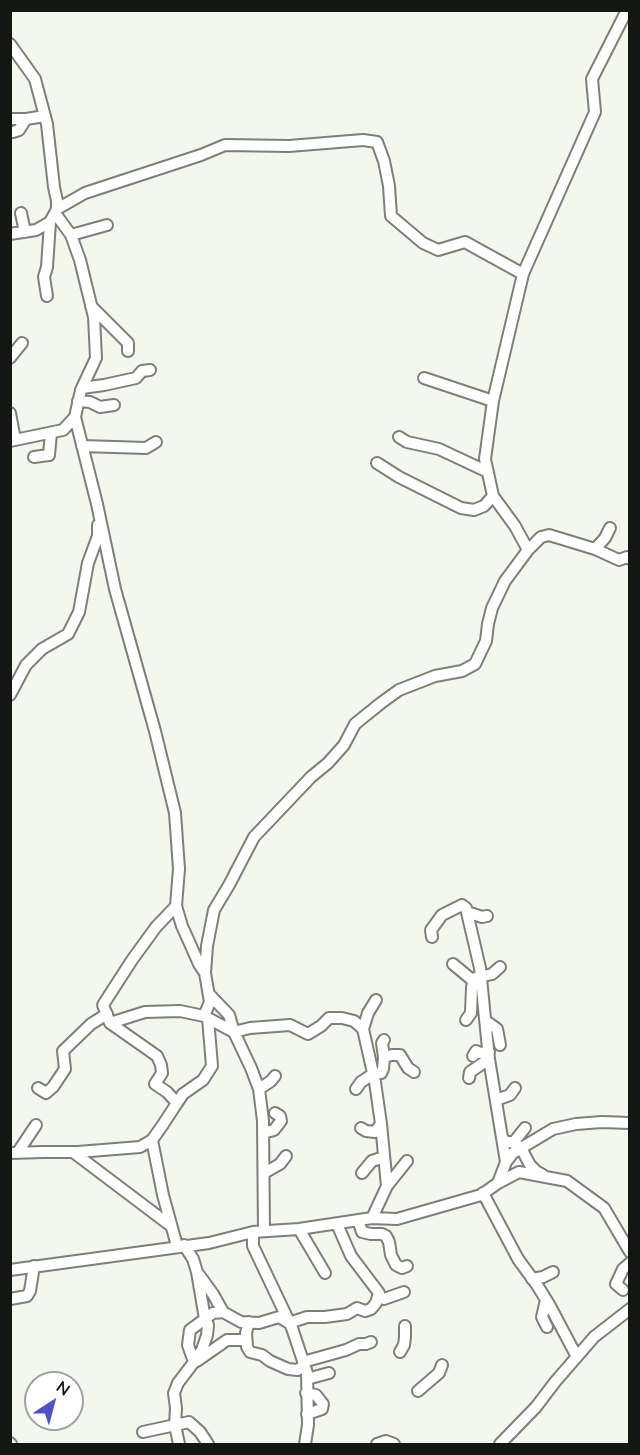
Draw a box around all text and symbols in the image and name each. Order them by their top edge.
north arrow [24,1371,84,1431]
text: N [53,1376,74,1400]

